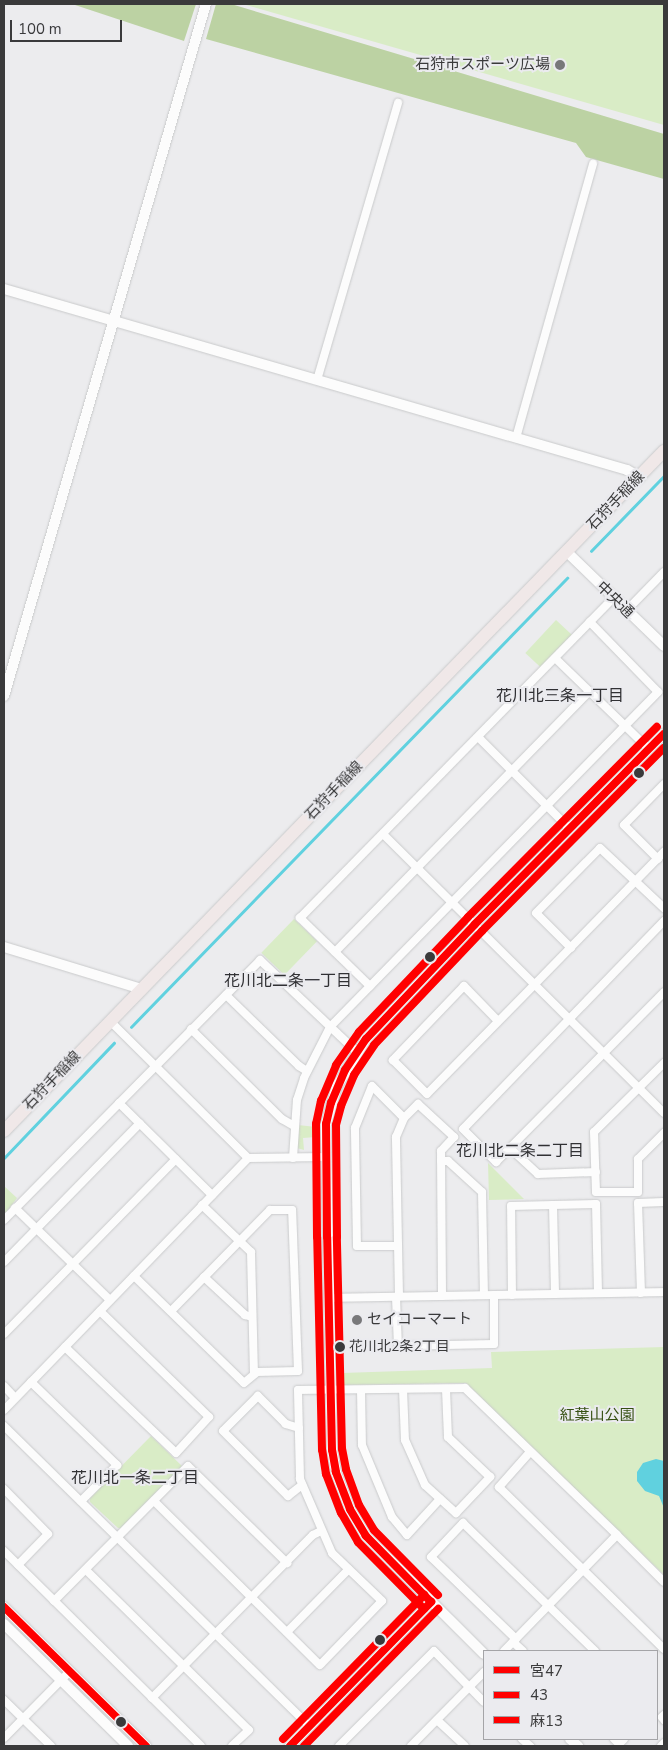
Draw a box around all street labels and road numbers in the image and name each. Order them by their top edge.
street label: 石狩手稲線 [583,468,649,534]
street label: 中央通 [593,578,637,622]
street label: 石狩手稲線 [301,758,367,824]
street label: 石狩手稲線 [19,1048,85,1114]

